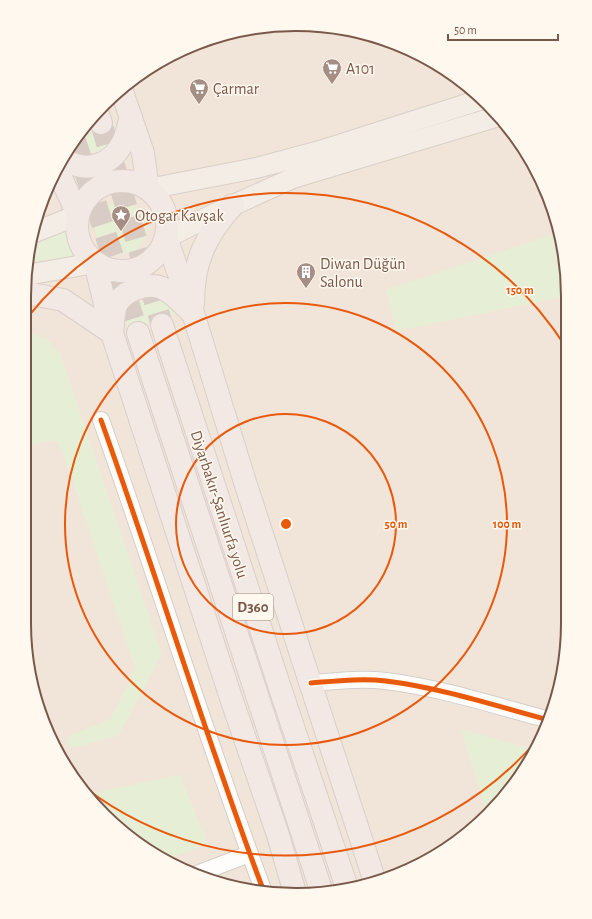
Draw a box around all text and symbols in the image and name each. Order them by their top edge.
scale bar [448,16,558,42]
text: 50 m [454,24,477,36]
supermarket icon: A101 [321,57,343,85]
place label: A101 [346,61,375,77]
supermarket icon: Çarmar [188,77,210,105]
place label: Çarmar [213,81,260,97]
place icon: Otogar Kavşak [110,204,132,232]
place label: Otogar Kavşak [135,208,224,224]
place label: Diwan Düğün Salonu [320,256,405,290]
building icon: Diwan Düğün Salonu [295,261,317,289]
text: 150 m [506,284,534,296]
street label: Diyarbakır-Şanlıurfa yolu [187,428,251,581]
centre of rings [279,517,293,531]
text: 50 m [385,518,408,530]
text: 100 m [493,518,521,530]
road number: D360 [233,594,273,620]

